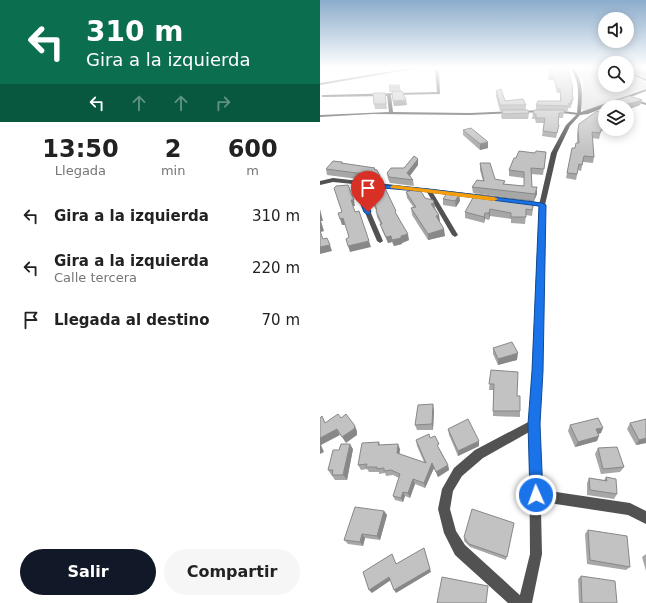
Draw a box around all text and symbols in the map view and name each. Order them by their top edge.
map controls [598,12,634,136]
button: sound [598,12,634,48]
text: 310 m [86,15,183,48]
icon: left [20,16,72,68]
text: Gira a la izquierda [86,49,251,70]
button: search [598,56,634,92]
icon: left [86,92,108,114]
icon: ahead [128,92,150,114]
icon: ahead [170,92,192,114]
icon: right [212,92,234,114]
button: layers [598,100,634,136]
text: 13:50 [42,135,119,163]
text: 2 [165,135,181,163]
text: 600 [228,135,278,163]
text: Llegada [55,163,106,178]
text: min [161,163,185,178]
text: m [246,163,259,178]
pin [351,171,385,212]
icon: arrive [357,177,379,199]
icon: left [20,205,42,227]
text: Gira a la izquierda [54,207,209,225]
text: 310 m [252,207,300,225]
text: Gira a la izquierda [54,252,209,270]
icon: left [20,257,42,279]
text: 220 m [252,259,300,277]
text: Calle tercera [54,270,137,285]
icon: arrive [20,309,42,331]
text: Llegada al destino [54,311,209,329]
text: 70 m [262,311,300,329]
position arrow [515,474,557,516]
button: Salir [20,549,156,595]
button: Compartir [164,549,300,595]

